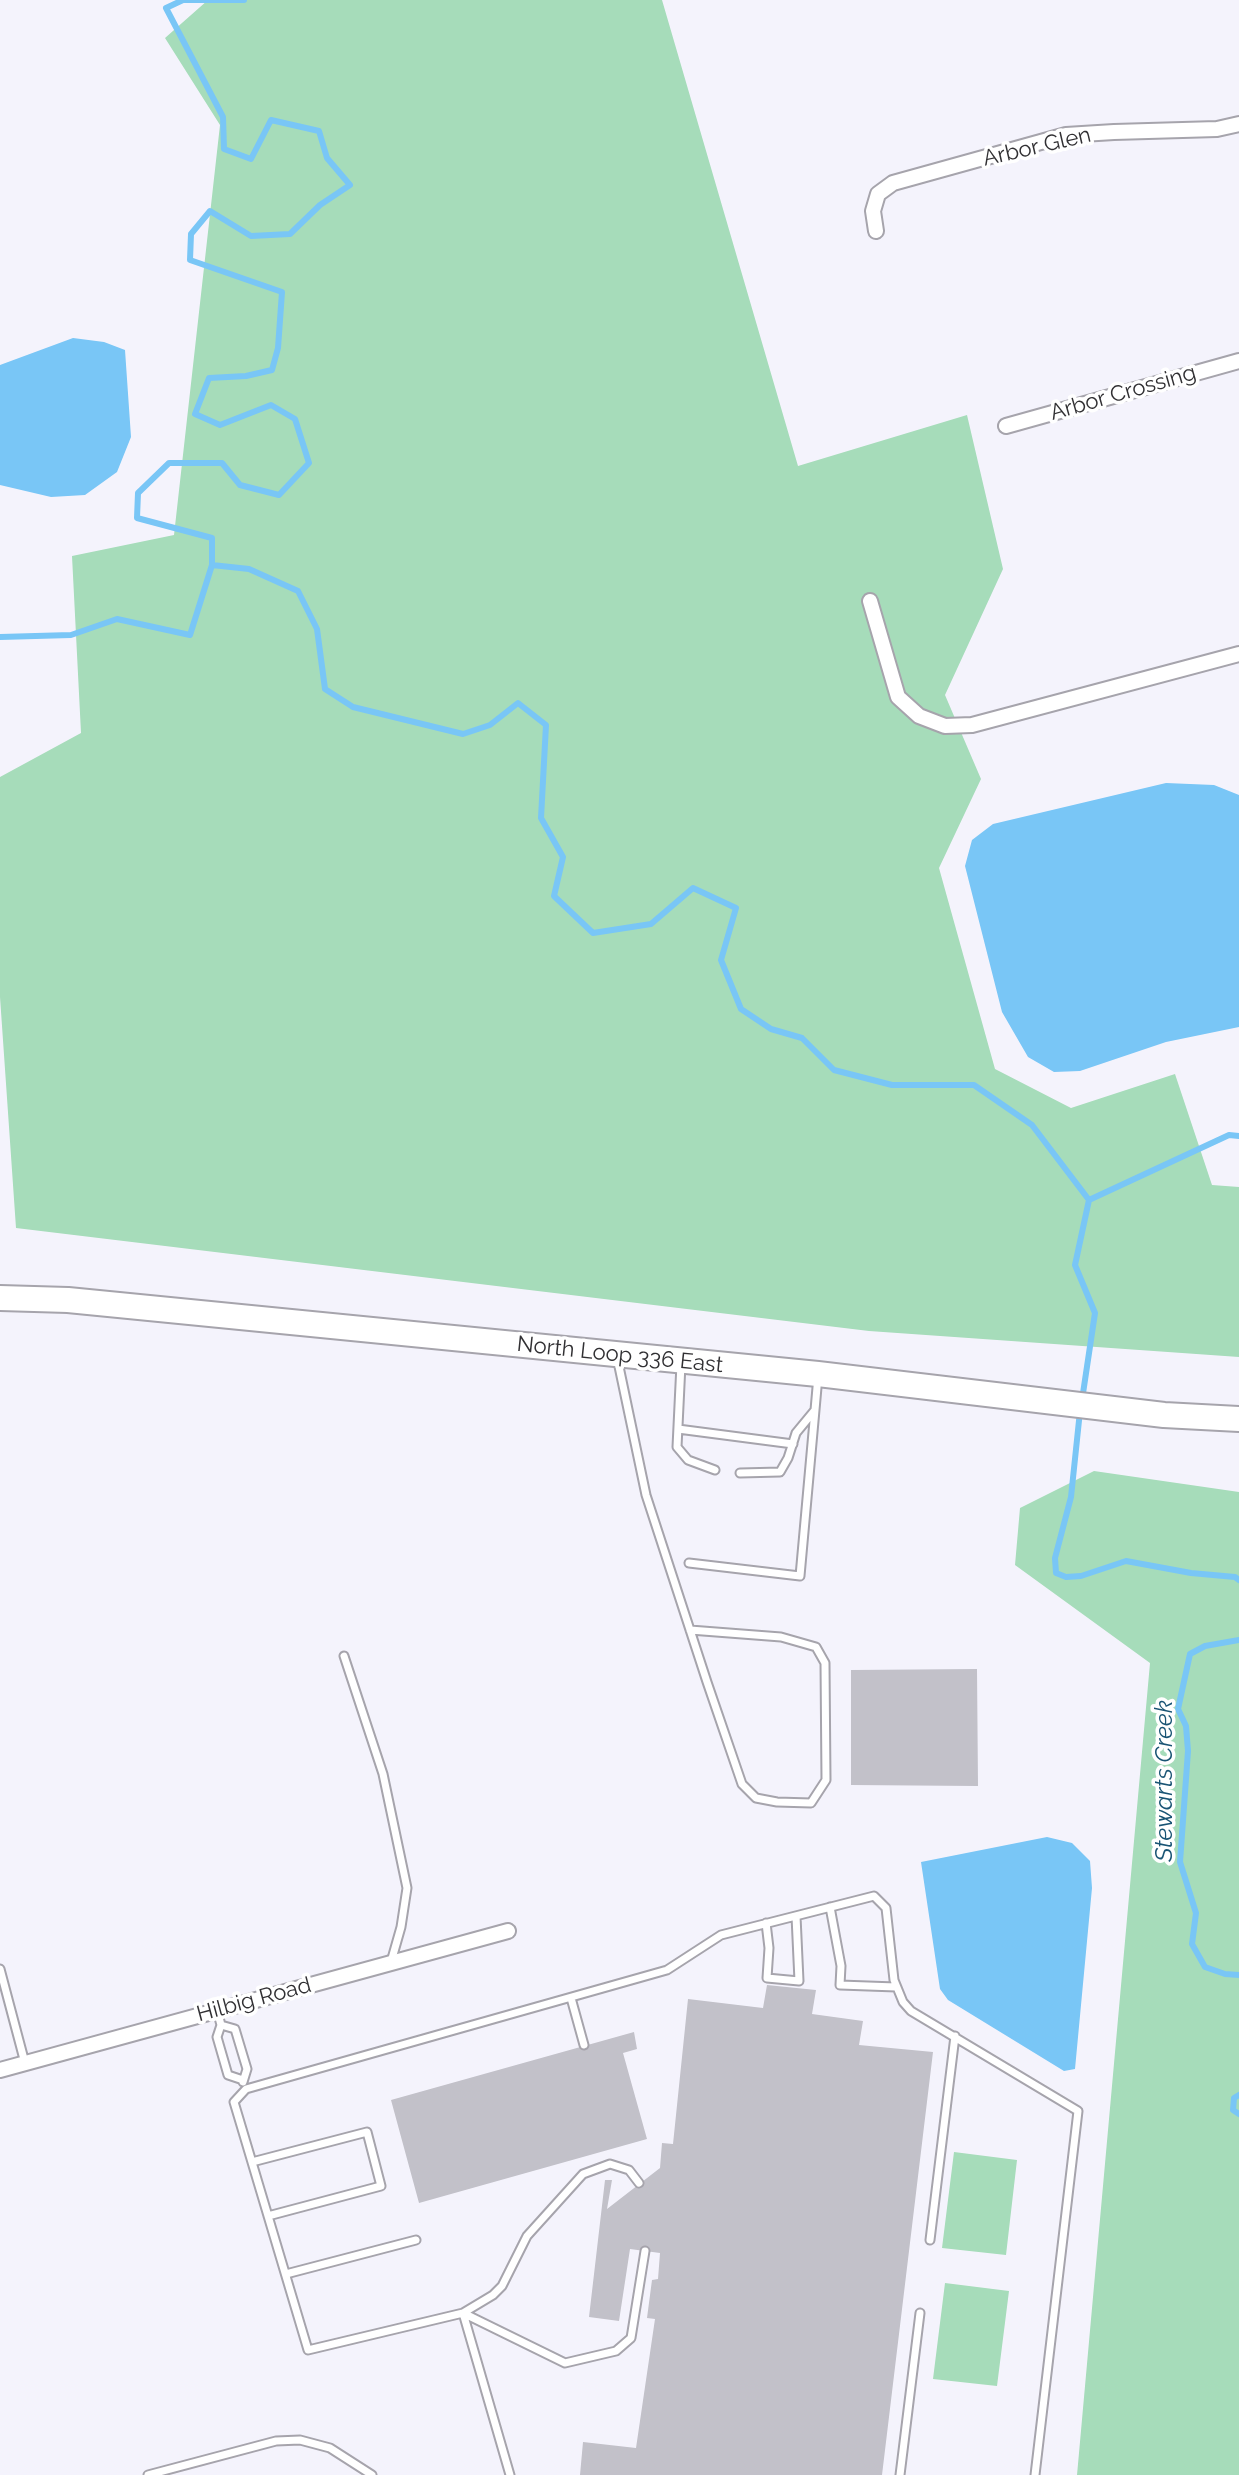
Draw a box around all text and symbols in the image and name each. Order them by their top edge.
street label: Arbor Glen [980,122,1094,172]
street label: Arbor Crossing [1047,360,1199,426]
street label: North Loop 336 East [516,1331,724,1379]
water label: Stewarts Creek [1151,1700,1179,1862]
street label: Hilbig Road [194,1972,314,2028]

